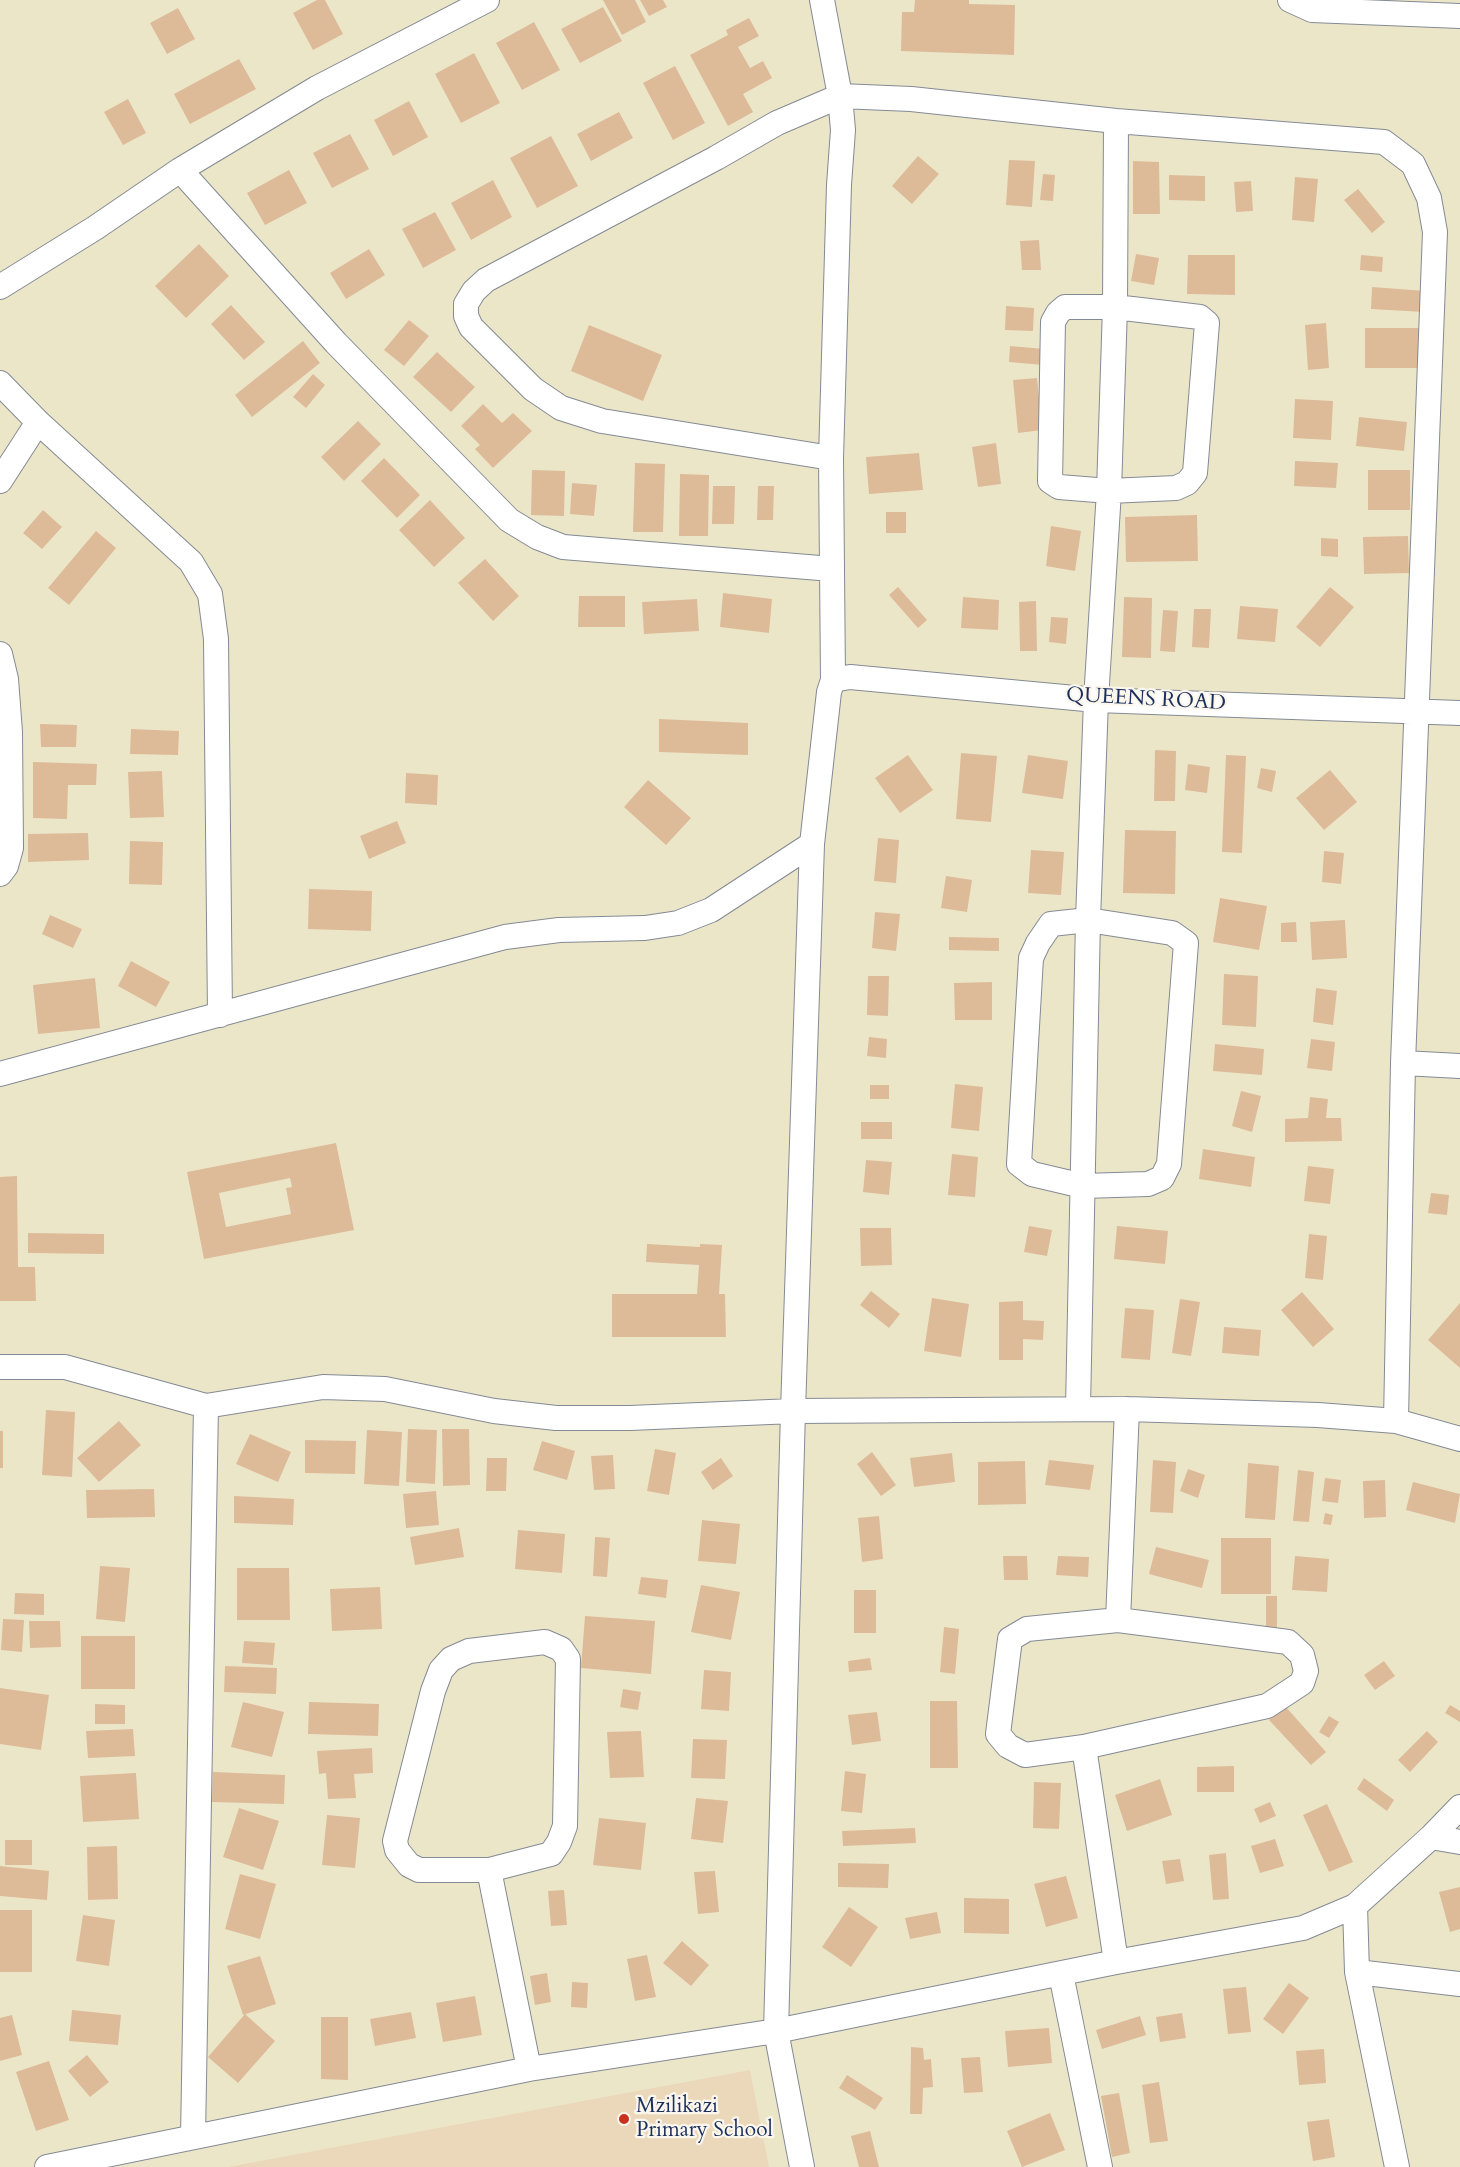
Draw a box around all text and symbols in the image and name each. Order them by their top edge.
street label: QUEENS ROAD [1065,683,1227,717]
place label: Mzilikazi Primary School [636,2094,773,2144]
marker: Mzilikazi Primary School [617,2112,631,2126]

